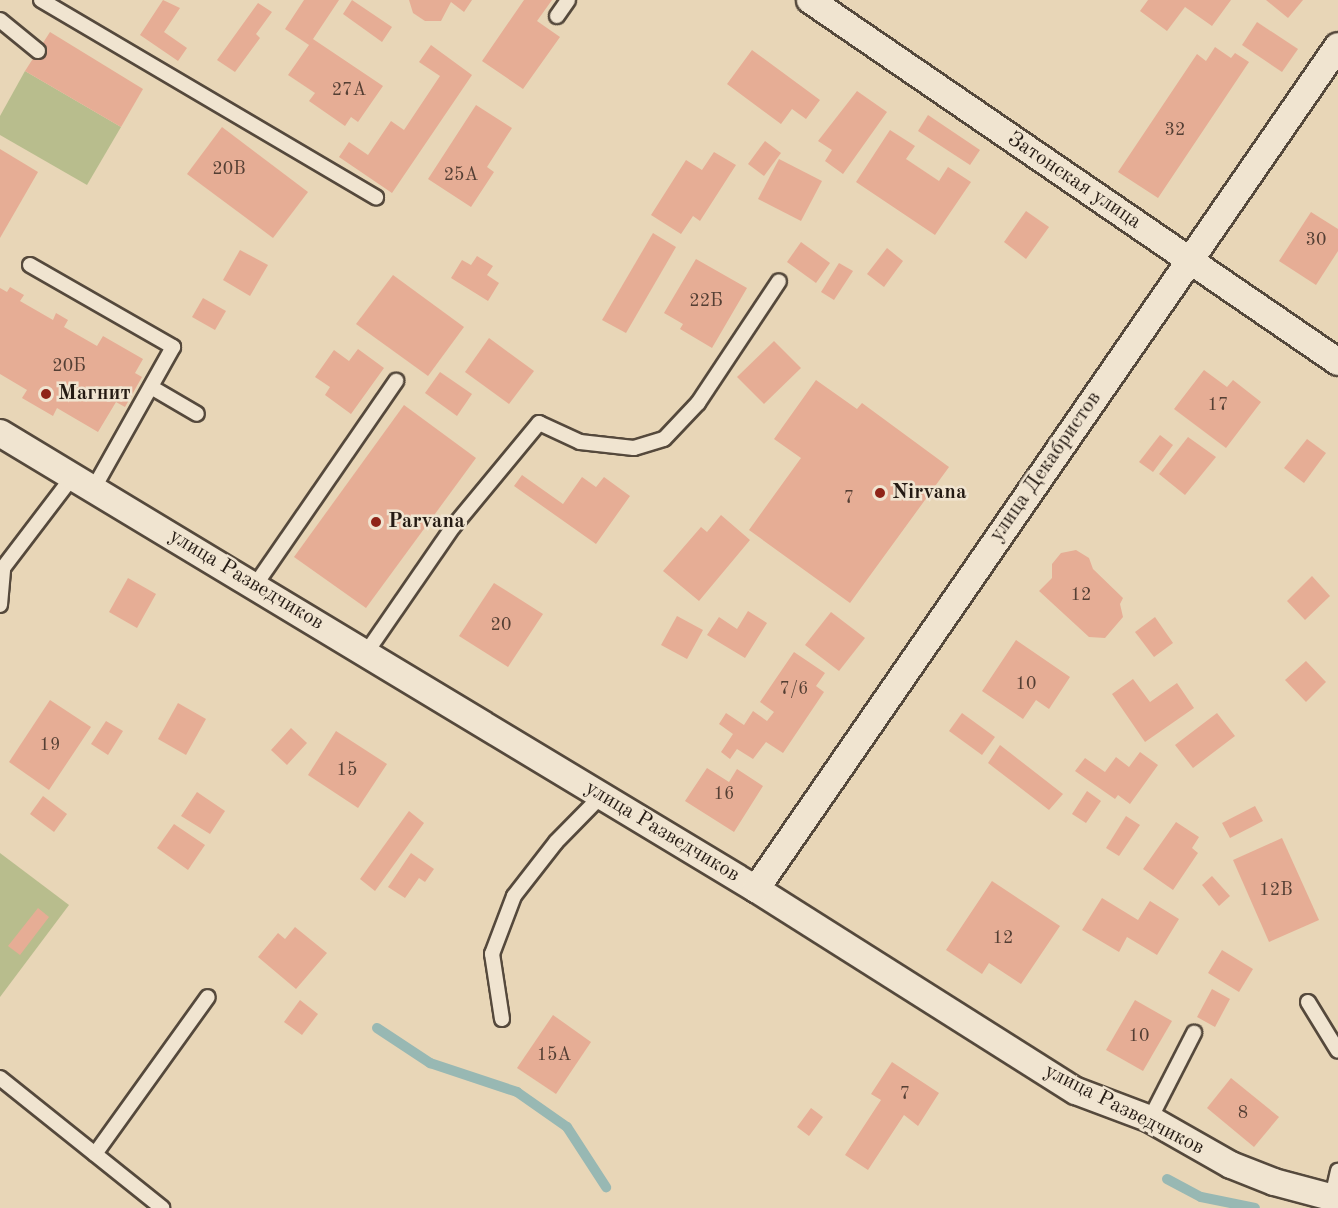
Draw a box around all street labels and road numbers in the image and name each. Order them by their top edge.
street label: Затонская улица [1002,127,1146,235]
street label: улица Декабристов [985,387,1107,547]
street label: улица Разведчиков [164,524,328,636]
street label: улица Разведчиков [580,776,744,888]
street label: улица Разведчиков [1040,1059,1208,1161]

